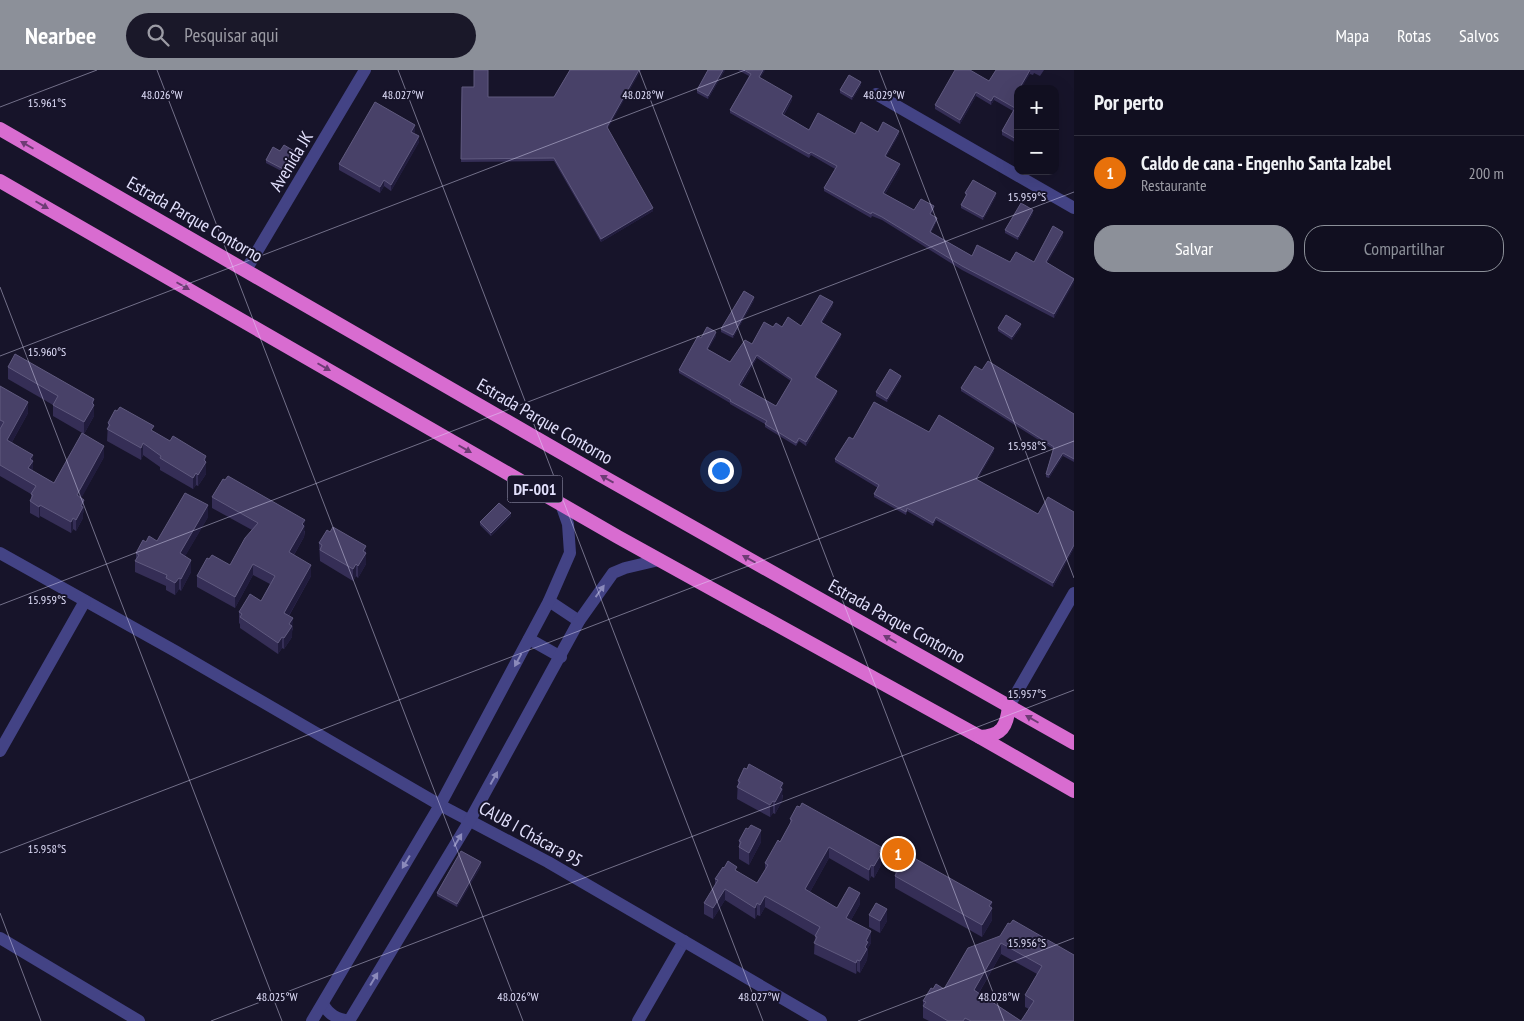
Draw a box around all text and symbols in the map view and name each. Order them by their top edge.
search box [126,13,476,58]
text: Nearbee [25,20,96,51]
icon: search [144,21,172,49]
text: Pesquisar aqui [184,23,279,47]
text: Mapa [1335,24,1369,47]
text: Rotas [1397,24,1431,47]
text: Salvos [1459,24,1499,47]
map controls [1014,85,1059,175]
button: + [1014,85,1059,130]
text: 48.026°W [141,87,183,102]
text: 48.027°W [382,87,424,102]
text: 48.028°W [622,87,664,102]
text: 48.029°W [863,87,905,102]
text: Por perto [1094,89,1164,116]
text: 15.961°S [28,95,66,110]
street label: Avenida JK [264,127,318,195]
button: − [1014,130,1059,175]
one-way arrow [21,140,34,149]
text: Caldo de cana - Engenho Santa Izabel [1141,151,1391,175]
text: 1 [1106,163,1114,183]
text: 200 m [1469,163,1504,183]
street label: Estrada Parque Contorno [123,171,267,267]
text: Restaurante [1141,175,1207,195]
text: 15.959°S [1008,189,1046,204]
one-way arrow [35,201,50,209]
button: Salvar [1094,225,1294,272]
button: Compartilhar [1304,225,1504,272]
one-way arrow [176,282,191,290]
text: 15.960°S [28,344,66,359]
one-way arrow [317,363,330,372]
street label: Estrada Parque Contorno [473,373,617,469]
text: 15.958°S [1008,438,1046,453]
one-way arrow [458,444,471,453]
your location [708,458,734,484]
one-way arrow [600,475,615,483]
road number: DF-001 [508,476,562,502]
one-way arrow [742,554,756,563]
street label: Estrada Parque Contorno [825,574,970,668]
one-way arrow [595,585,605,598]
text: 15.959°S [28,592,66,607]
one-way arrow [884,634,897,643]
one-way arrow [514,652,522,667]
text: 15.957°S [1008,686,1046,701]
one-way arrow [1025,714,1038,723]
one-way arrow [489,771,498,784]
street label: CAUB I Chácara 95 [475,796,587,872]
one-way arrow [454,834,463,847]
pin: 1 [882,835,914,873]
text: 15.958°S [28,841,66,856]
one-way arrow [401,856,410,869]
text: 15.956°S [1008,935,1046,950]
one-way arrow [370,973,379,986]
text: 48.025°W [256,989,298,1004]
text: 48.026°W [497,989,539,1004]
text: 48.027°W [738,989,780,1004]
text: 48.028°W [978,989,1020,1004]

